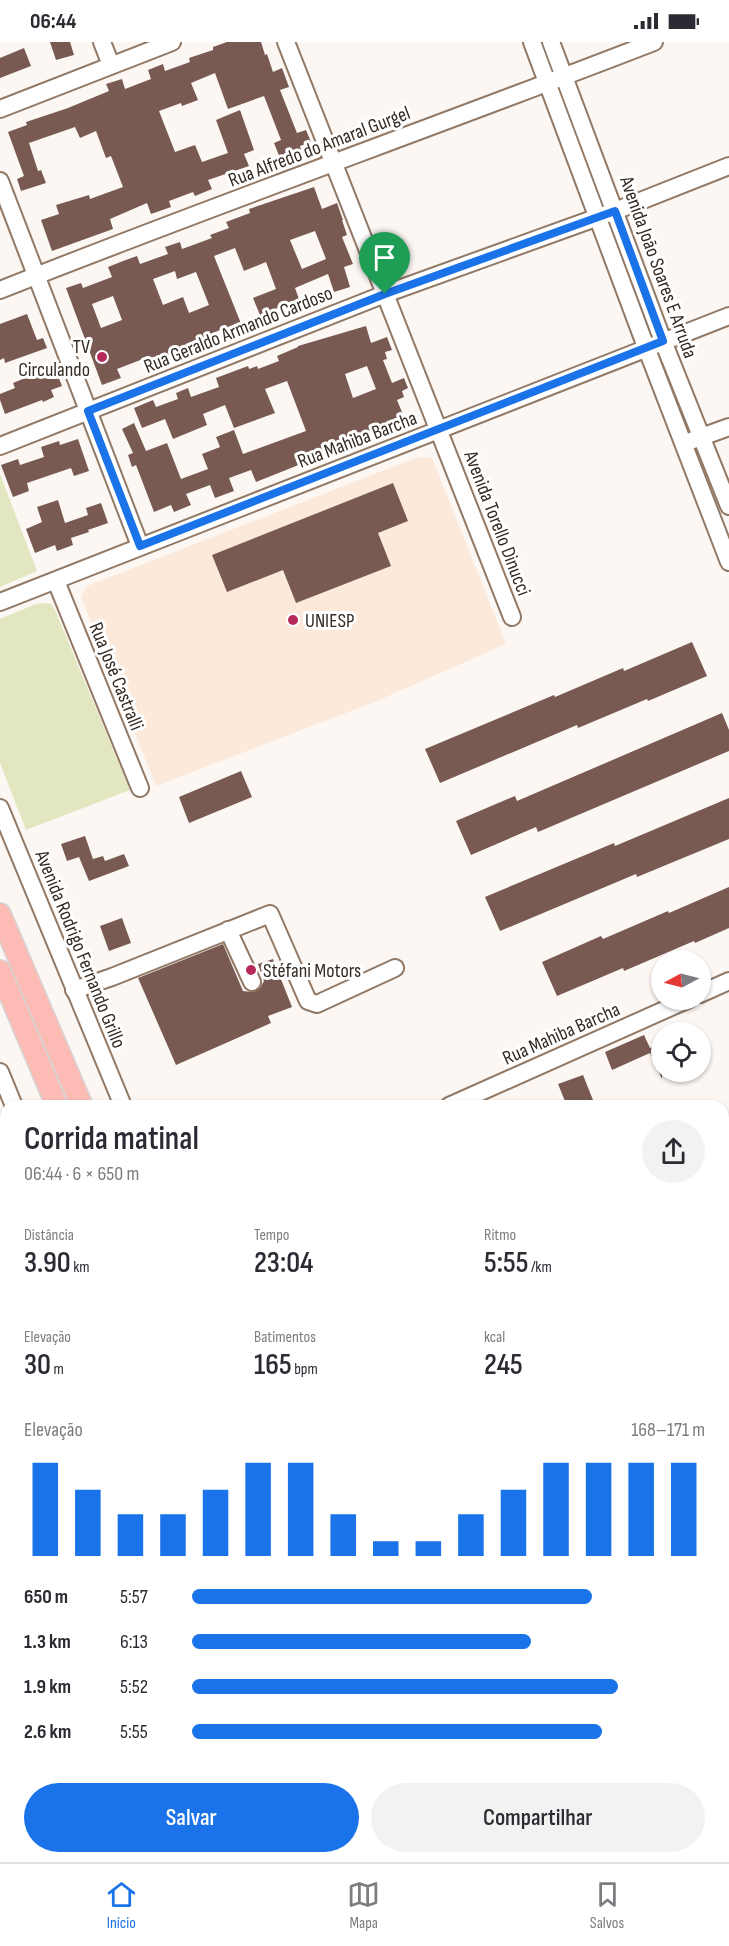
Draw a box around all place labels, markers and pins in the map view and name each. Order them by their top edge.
pin [359,232,410,294]
place label: TV Circulando [18,335,90,382]
marker: TV Circulando [95,350,109,364]
place label: UNIESP [305,609,354,633]
marker: UNIESP [286,613,300,627]
place label: Stéfani Motors [263,959,361,983]
marker: Stéfani Motors [244,963,258,977]

